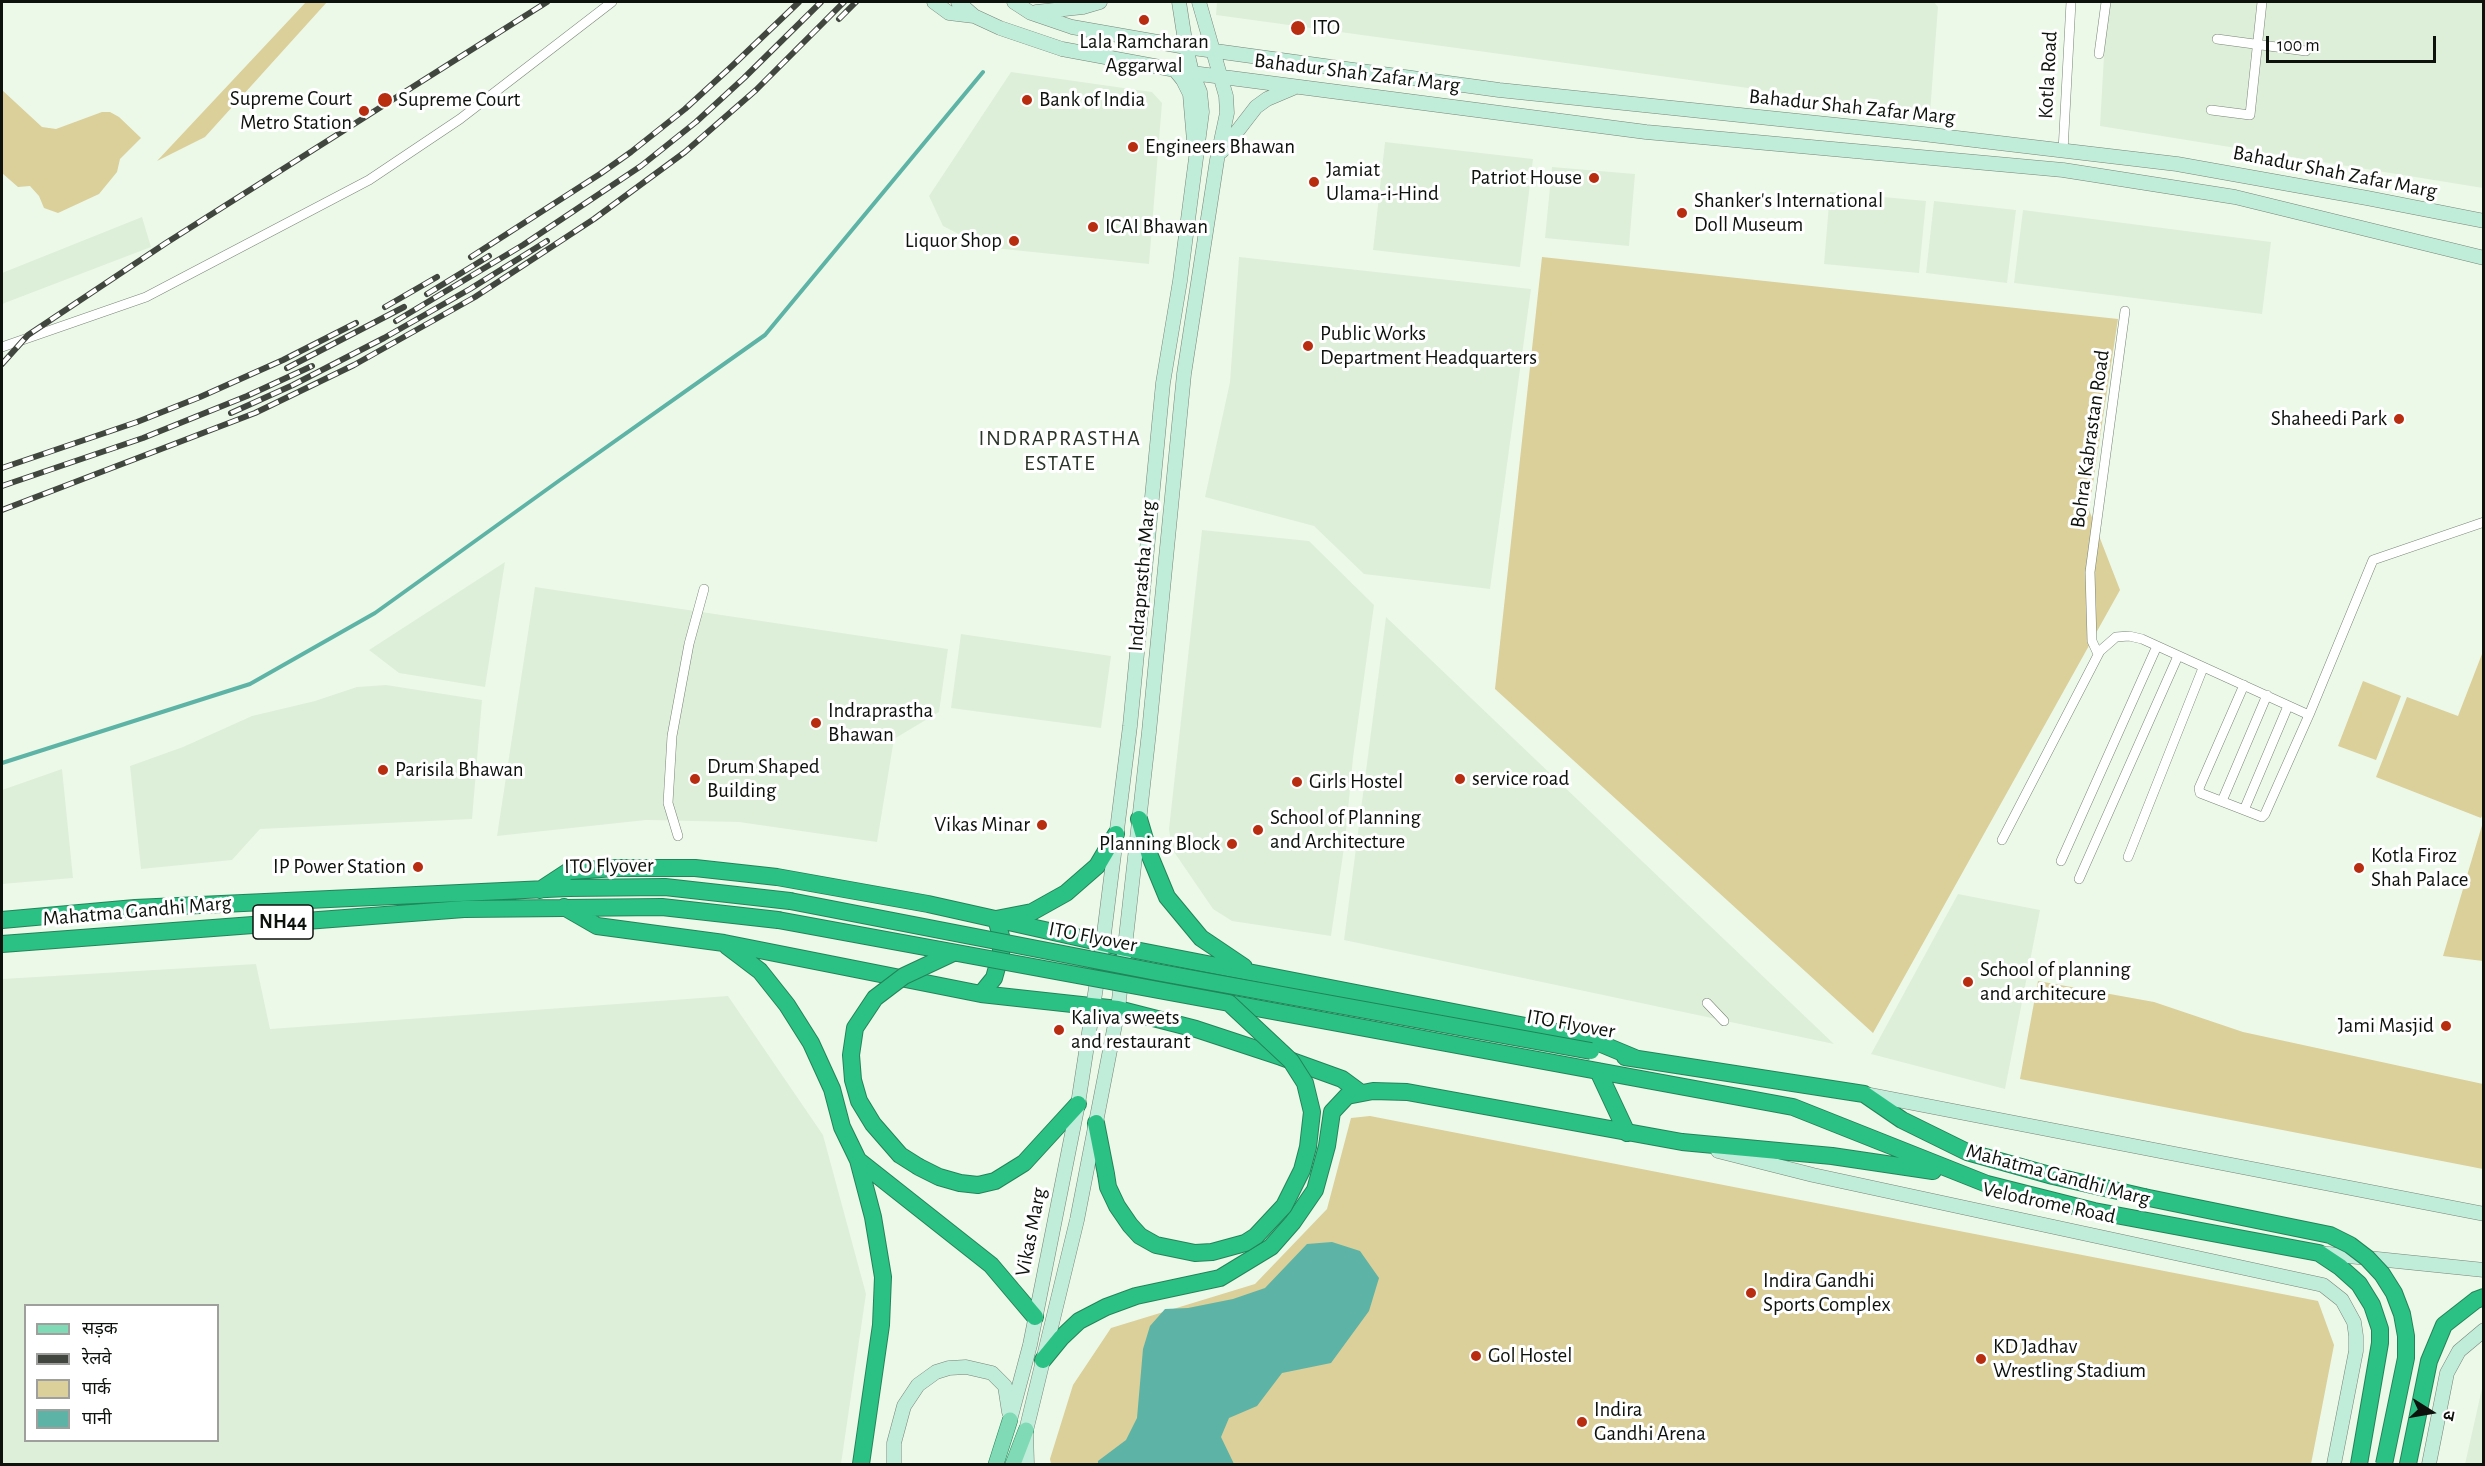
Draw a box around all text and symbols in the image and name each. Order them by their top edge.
marker: Lala Ramcharan Aggarwal [1137,13,1151,27]
place label: ITO [1312,15,1340,41]
marker: ITO [1289,19,1307,37]
scale bar [2269,24,2438,62]
place label: Lala Ramcharan Aggarwal [1079,29,1209,79]
street label: Kotla Road [2033,30,2063,120]
text: 100 m [2277,37,2320,55]
street label: Bahadur Shah Zafar Marg [1253,48,1461,98]
street label: Bahadur Shah Zafar Marg [1748,84,1956,130]
place label: Supreme Court Metro Station [230,86,352,136]
place label: Supreme Court [398,87,520,113]
place label: Bank of India [1039,87,1145,113]
marker: Supreme Court [376,91,394,109]
marker: Bank of India [1020,93,1034,107]
marker: Supreme Court Metro Station [357,104,371,118]
place label: Engineers Bhawan [1145,134,1295,160]
marker: Engineers Bhawan [1126,140,1140,154]
street label: Bahadur Shah Zafar Marg [2231,140,2439,204]
place label: Jamiat Ulama-i-Hind [1326,157,1439,207]
place label: Patriot House [1470,165,1582,191]
marker: Patriot House [1587,171,1601,185]
marker: Jamiat Ulama-i-Hind [1307,175,1321,189]
place label: Shanker's International Doll Museum [1694,188,1883,238]
marker: Shanker's International Doll Museum [1675,206,1689,220]
place label: ICAI Bhawan [1105,214,1208,240]
marker: ICAI Bhawan [1086,220,1100,234]
place label: Liquor Shop [905,228,1002,254]
marker: Liquor Shop [1007,234,1021,248]
place label: Public Works Department Headquarters [1320,321,1537,371]
marker: Public Works Department Headquarters [1301,339,1315,353]
street label: Bohra Kabrastan Road [2065,348,2115,530]
place label: Shaheedi Park [2271,406,2387,432]
marker: Shaheedi Park [2392,412,2406,426]
district label: INDRAPRASTHA ESTATE [978,425,1142,476]
street label: Indraprastha Marg [1123,499,1161,653]
place label: Indraprastha Bhawan [828,698,933,748]
marker: Indraprastha Bhawan [809,716,823,730]
place label: Drum Shaped Building [707,754,820,804]
place label: Parisila Bhawan [395,757,524,783]
marker: Parisila Bhawan [376,763,390,777]
place label: service road [1472,766,1569,792]
place label: Girls Hostel [1309,769,1403,795]
marker: Drum Shaped Building [688,772,702,786]
marker: service road [1453,772,1467,786]
marker: Girls Hostel [1290,775,1304,789]
place label: School of Planning and Architecture [1270,805,1421,855]
place label: Vikas Minar [934,812,1030,838]
marker: Vikas Minar [1035,818,1049,832]
marker: School of Planning and Architecture [1251,823,1265,837]
place label: Planning Block [1099,831,1220,857]
marker: Planning Block [1225,837,1239,851]
place label: Kotla Firoz Shah Palace [2371,843,2468,893]
street label: ITO Flyover [564,853,654,879]
place label: IP Power Station [273,854,406,880]
marker: IP Power Station [411,860,425,874]
marker: Kotla Firoz Shah Palace [2352,861,2366,875]
street label: Mahatma Gandhi Marg [42,890,232,932]
road number: NH44 [253,905,313,939]
street label: ITO Flyover [1047,916,1139,958]
place label: School of planning and architecure [1980,957,2130,1007]
marker: School of planning and architecure [1961,975,1975,989]
street label: ITO Flyover [1525,1004,1617,1044]
place label: Kaliva sweets and restaurant [1071,1005,1190,1055]
place label: Jami Masjid [2338,1013,2434,1039]
marker: Jami Masjid [2439,1019,2453,1033]
marker: Kaliva sweets and restaurant [1052,1023,1066,1037]
street label: Mahatma Gandhi Marg [1963,1138,2153,1212]
street label: Velodrome Road [1980,1177,2118,1229]
street label: Vikas Marg [1010,1185,1052,1279]
place label: Indira Gandhi Sports Complex [1763,1268,1891,1318]
marker: Indira Gandhi Sports Complex [1744,1286,1758,1300]
legend [24,1304,219,1442]
text: सड़क [82,1320,118,1338]
place label: KD Jadhav Wrestling Stadium [1993,1334,2146,1384]
place label: Gol Hostel [1488,1343,1572,1369]
marker: Gol Hostel [1469,1349,1483,1363]
text: रेलवे [82,1350,112,1368]
marker: KD Jadhav Wrestling Stadium [1974,1352,1988,1366]
text: पार्क [82,1380,111,1398]
north arrow [2401,1382,2461,1442]
place label: Indira Gandhi Arena [1594,1397,1706,1447]
text: उ [2440,1409,2457,1422]
text: पानी [82,1410,112,1428]
marker: Indira Gandhi Arena [1575,1415,1589,1429]

